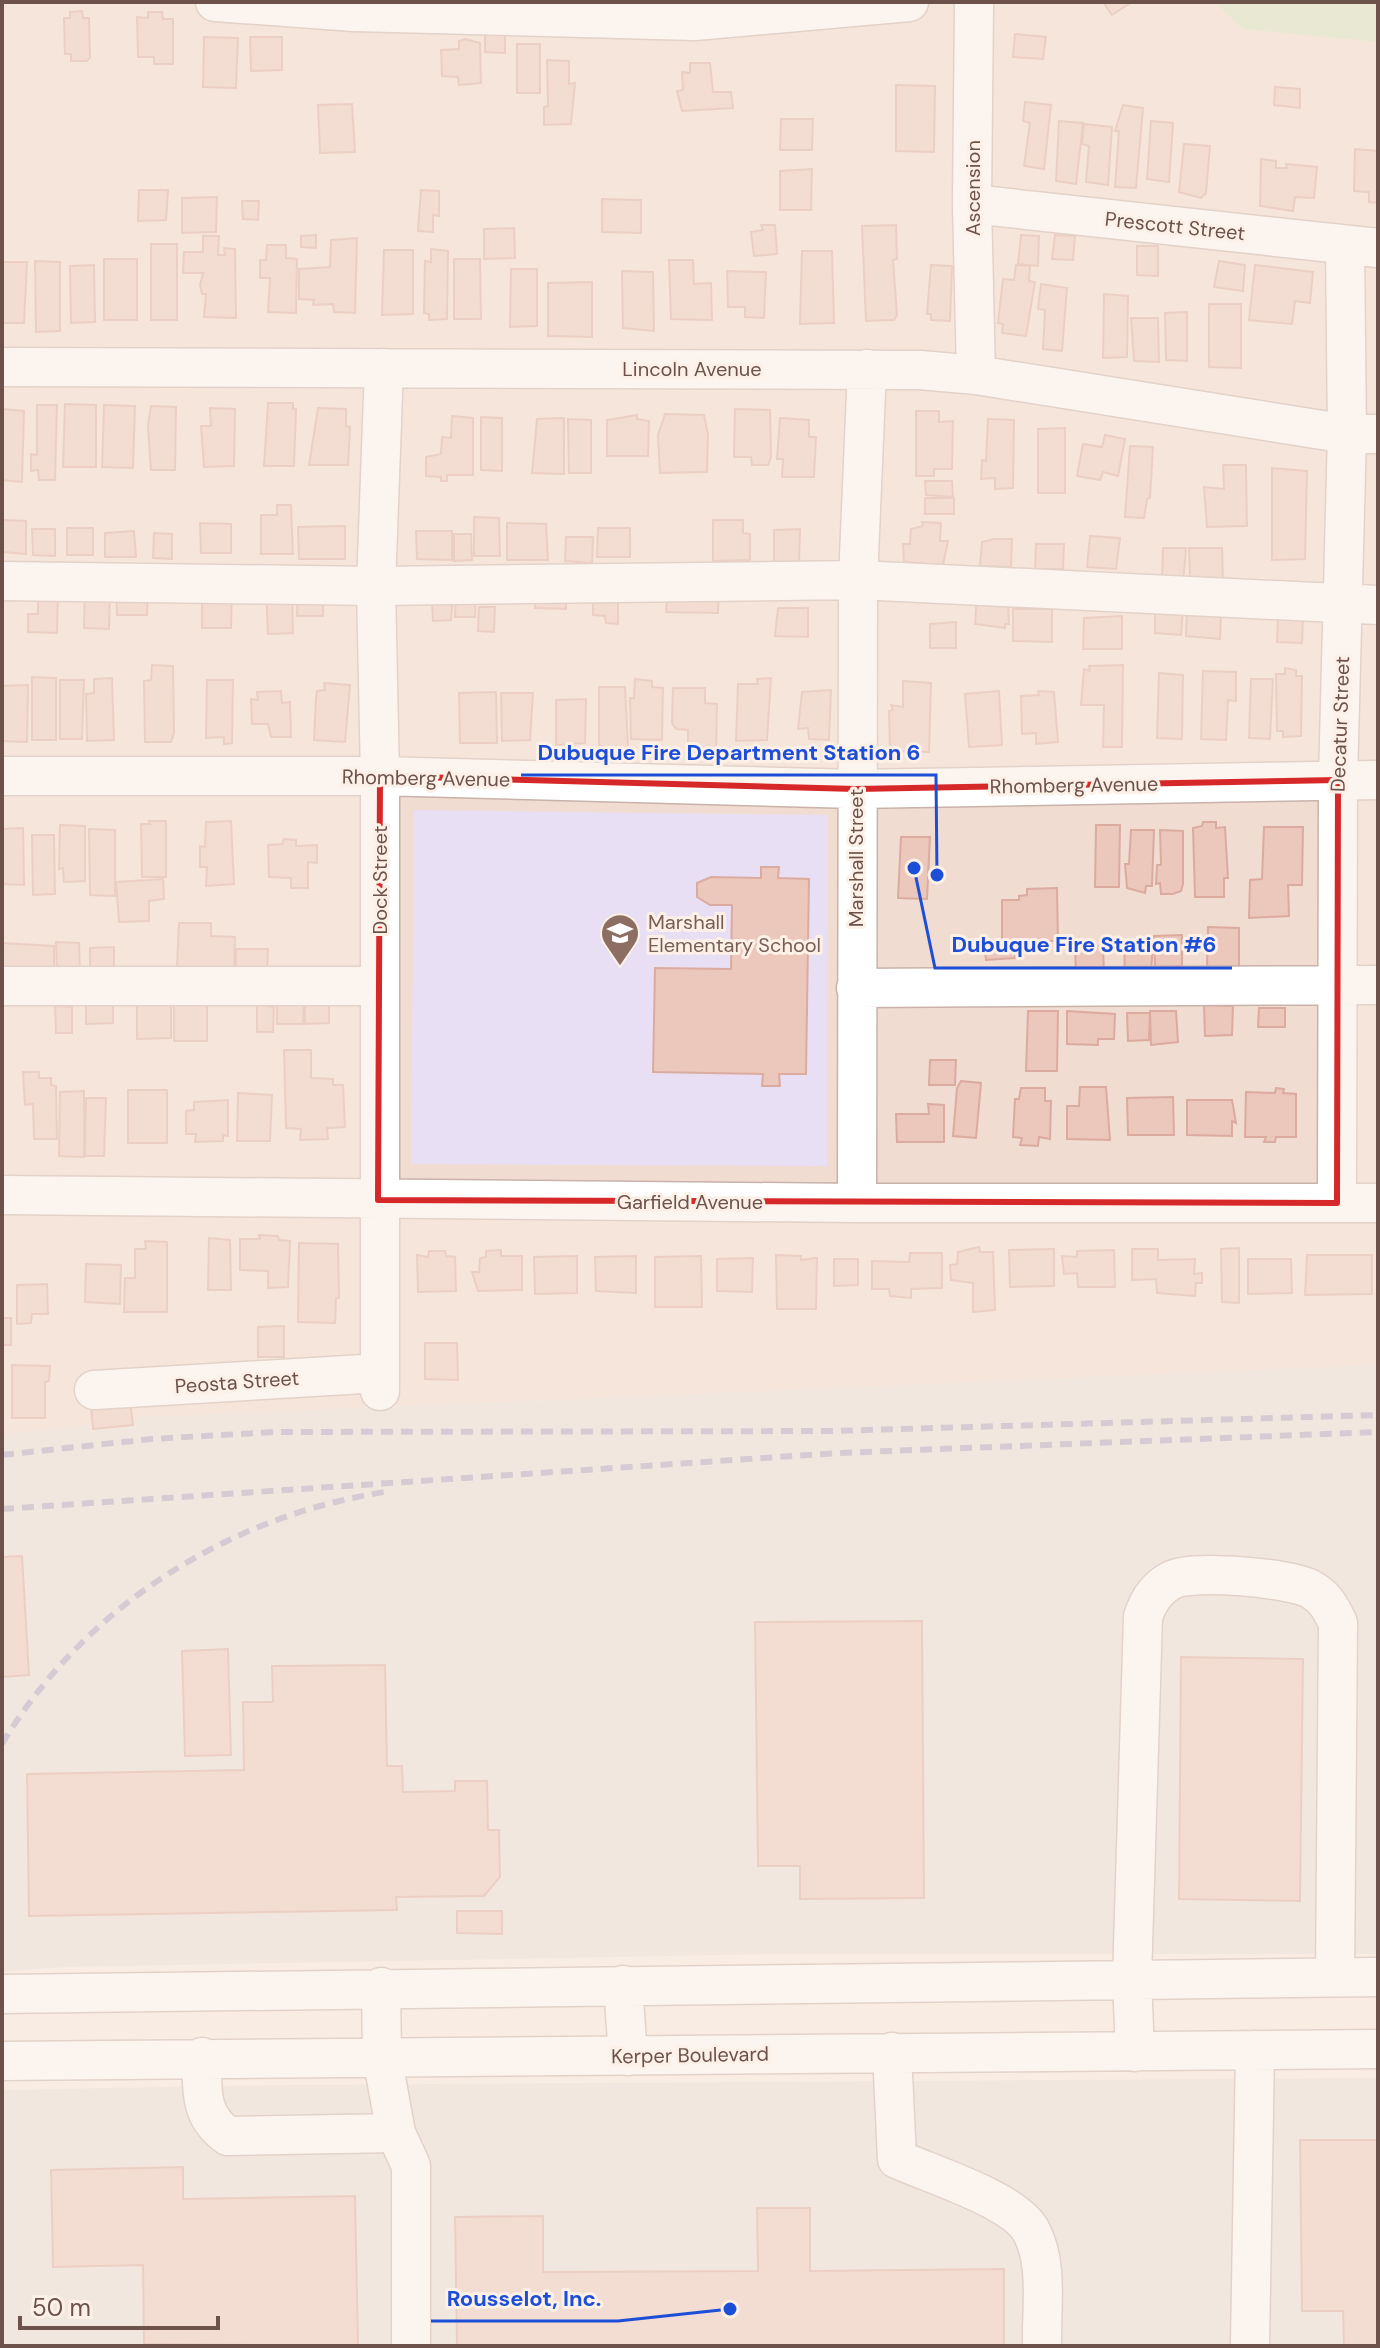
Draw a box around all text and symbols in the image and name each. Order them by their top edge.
street label: Ascension [960,140,986,236]
street label: Prescott Street [1104,206,1246,246]
street label: Lincoln Avenue [622,356,762,382]
street label: Decatur Street [1325,656,1355,792]
callout: Dubuque Fire Department Station 6 [521,729,936,775]
text: Dubuque Fire Department Station 6 [537,738,921,767]
street label: Rhomberg Avenue [342,764,510,792]
street label: Rhomberg Avenue [990,771,1158,799]
street label: Marshall Street [843,789,869,927]
street label: Dock Street [367,825,393,935]
place label: Marshall Elementary School [648,909,821,958]
school or university icon: Marshall Elementary School [599,912,641,967]
callout: Dubuque Fire Station #6 [935,922,1232,968]
text: Dubuque Fire Station #6 [951,930,1217,959]
street label: Garfield Avenue [617,1189,763,1215]
street label: Peosta Street [174,1365,300,1399]
street label: Kerper Boulevard [611,2041,769,2069]
callout: Rousselot, Inc. [431,2275,618,2321]
scale bar [20,2280,218,2330]
text: Rousselot, Inc. [447,2284,601,2313]
text: 50 m [32,2292,91,2323]

